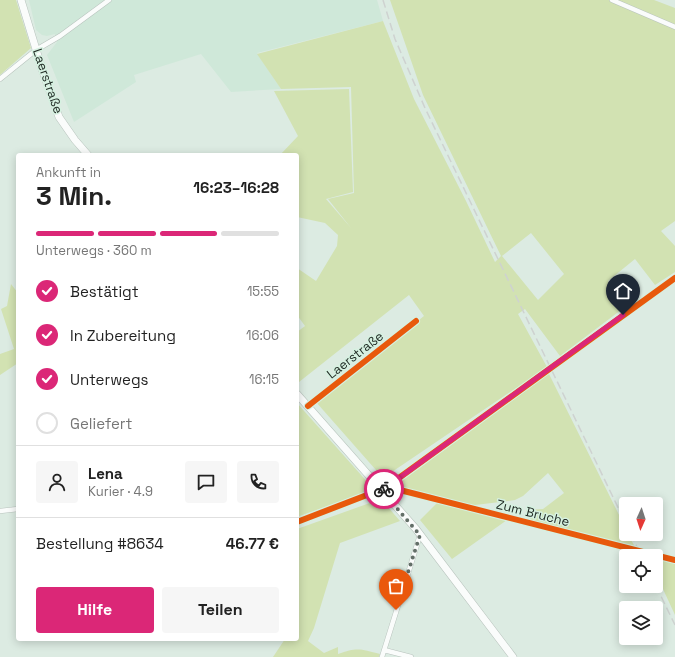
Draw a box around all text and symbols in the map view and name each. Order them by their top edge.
street label: Laerstraße [29,46,67,116]
text: Ankunft in [36,164,101,181]
text: 16:23–16:28 [193,178,279,197]
text: 3 Min. [36,179,112,213]
text: Unterwegs · 360 m [36,242,152,259]
pin [606,274,640,315]
icon: check [36,280,58,302]
icon: home [612,280,634,302]
text: Bestätigt [70,282,139,301]
text: 15:55 [247,283,279,300]
icon: check [36,324,58,346]
text: In Zubereitung [70,326,176,345]
text: 16:06 [246,327,279,344]
street label: Laerstraße [323,327,387,383]
icon: check [36,368,58,390]
text: Unterwegs [70,370,148,389]
text: 16:15 [249,371,279,388]
text: Geliefert [70,414,132,433]
button: person [36,461,78,503]
button: chat [185,461,227,503]
button: phone [237,461,279,503]
text: Lena [88,464,123,483]
courier [364,469,404,509]
icon: bike [373,478,395,500]
text: Kurier · 4.9 [88,483,153,500]
street label: Zum Bruche [495,496,571,530]
north arrow [619,497,663,541]
map controls [619,497,663,645]
text: Bestellung #8634 [36,534,164,553]
text: 46.77 € [226,534,279,553]
button: locate [619,549,663,593]
pin [379,569,413,610]
icon: bag [385,575,407,597]
button: Hilfe [36,587,154,633]
button: Teilen [162,587,279,633]
button: layers [619,601,663,645]

